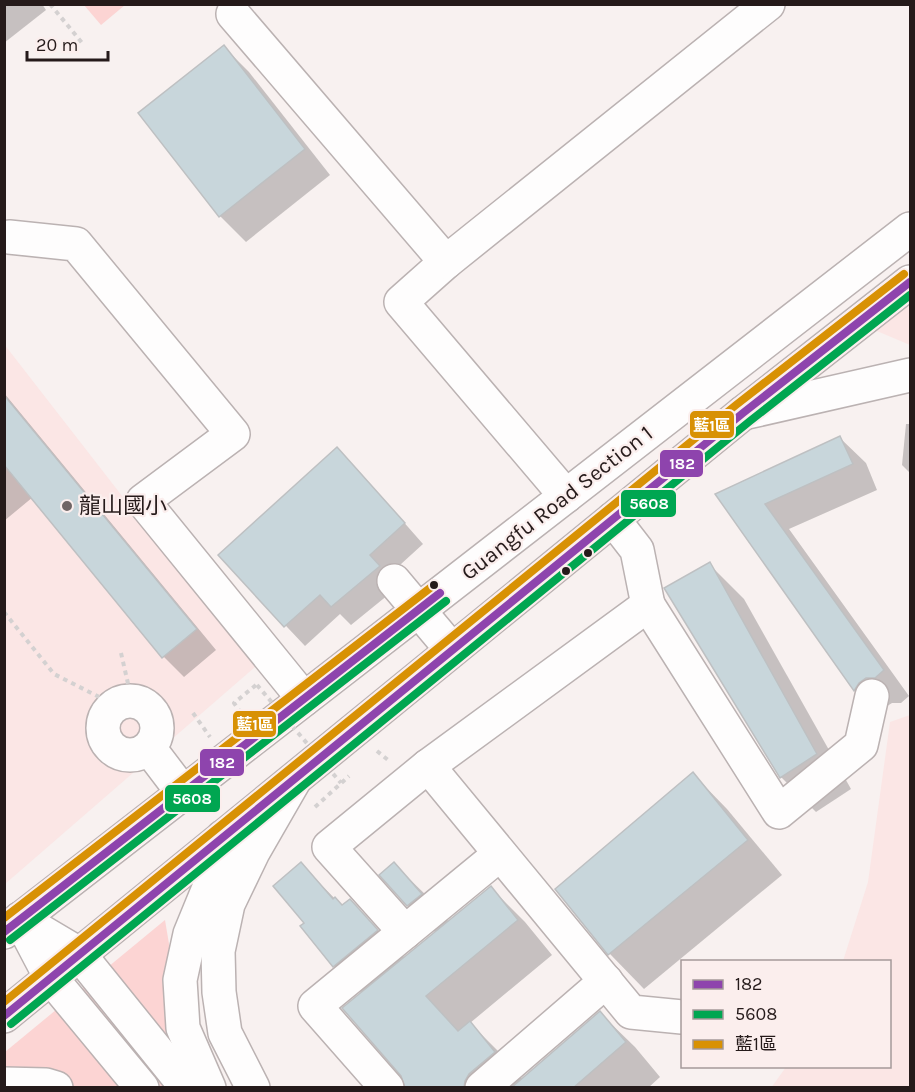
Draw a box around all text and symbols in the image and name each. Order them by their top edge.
scale bar [27,24,108,62]
text: 20 m [36,34,78,56]
line badge: 藍1區 [689,410,735,439]
text: 藍1區 [693,416,731,435]
street label: Guangfu Road Section 1 [456,420,658,586]
line badge: 182 [659,449,704,478]
text: 182 [669,454,695,473]
line badge: 5608 [620,489,677,518]
place label: 龍山國小 [79,493,167,519]
text: 5608 [629,494,669,513]
marker: 龍山國小 [60,499,74,513]
unlabelled marker [582,547,594,559]
unlabelled marker [560,565,572,577]
unlabelled marker [428,579,440,591]
line badge: 藍1區 [232,710,277,738]
text: 藍1區 [236,715,274,734]
line badge: 182 [199,748,245,777]
text: 182 [209,753,235,772]
line badge: 5608 [164,784,221,813]
text: 5608 [172,789,212,808]
legend [681,960,891,1068]
text: 182 [735,973,762,995]
text: 5608 [735,1003,777,1025]
text: 藍1區 [735,1033,777,1055]

